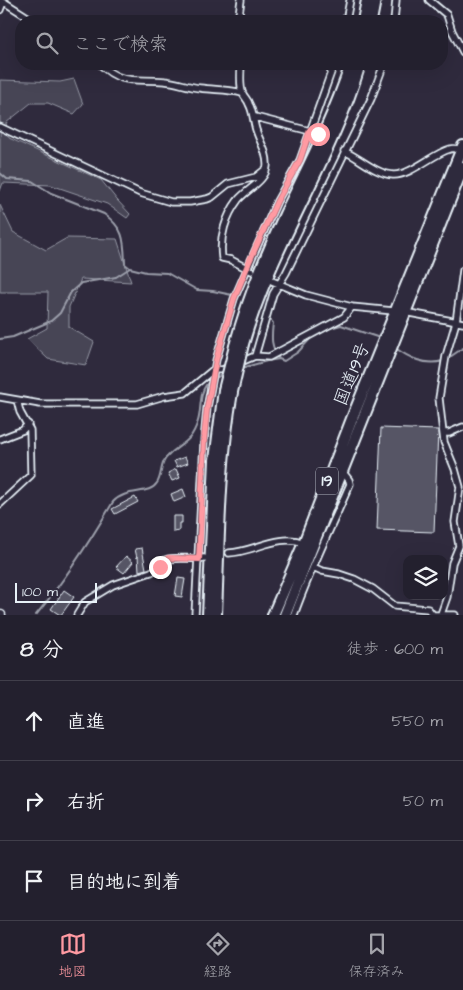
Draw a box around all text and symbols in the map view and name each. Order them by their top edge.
search box [15,15,448,70]
icon: search [33,29,61,57]
text: ここで検索 [73,31,168,58]
route start [307,123,330,146]
street label: 国道19号 [328,338,376,410]
road number: 19 [316,468,338,494]
map controls [403,555,448,600]
button: layers [403,555,448,600]
route end [149,556,172,579]
scale bar [15,580,98,603]
text: 100 m [22,582,58,602]
text: 8 分 [20,635,63,664]
text: 徒歩 · 600 m [347,638,443,660]
icon: ahead [20,707,48,735]
text: 直進 [67,709,105,736]
text: 550 m [391,710,443,732]
icon: right [20,787,48,815]
text: 右折 [67,789,105,816]
text: 50 m [403,790,443,812]
icon: arrive [20,867,48,895]
text: 目的地に到着 [67,869,181,896]
tab: 地図 [59,930,87,982]
tab: 経路 [204,930,232,982]
tab: 保存済み [349,930,405,982]

